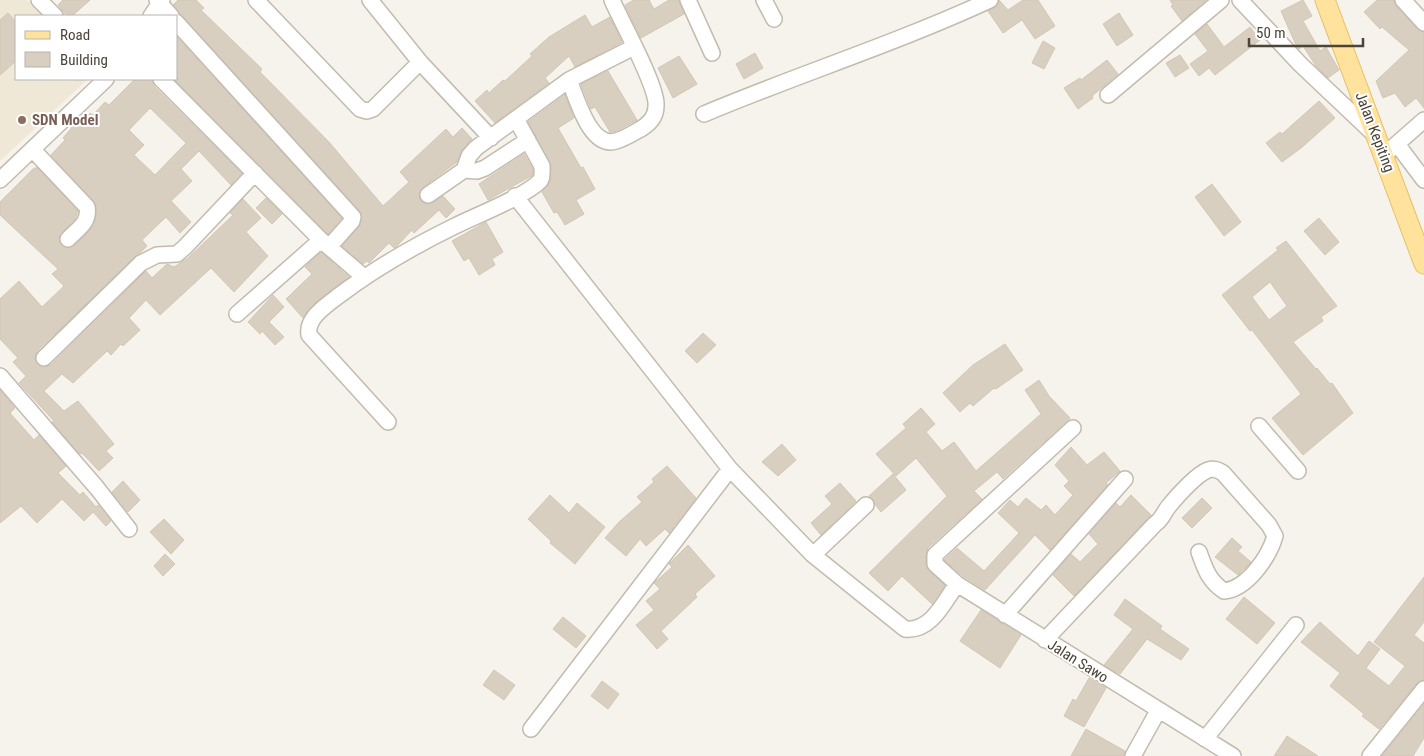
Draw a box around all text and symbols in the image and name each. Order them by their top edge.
legend [15,15,178,80]
scale bar [1249,15,1363,47]
text: 50 m [1256,24,1286,42]
text: Road [60,26,90,44]
text: Building [60,51,108,69]
street label: Jalan Kepiting [1352,89,1398,175]
place label: SDN Model [32,111,98,129]
marker: SDN Model [16,114,28,126]
street label: Jalan Sawo [1044,635,1112,687]

